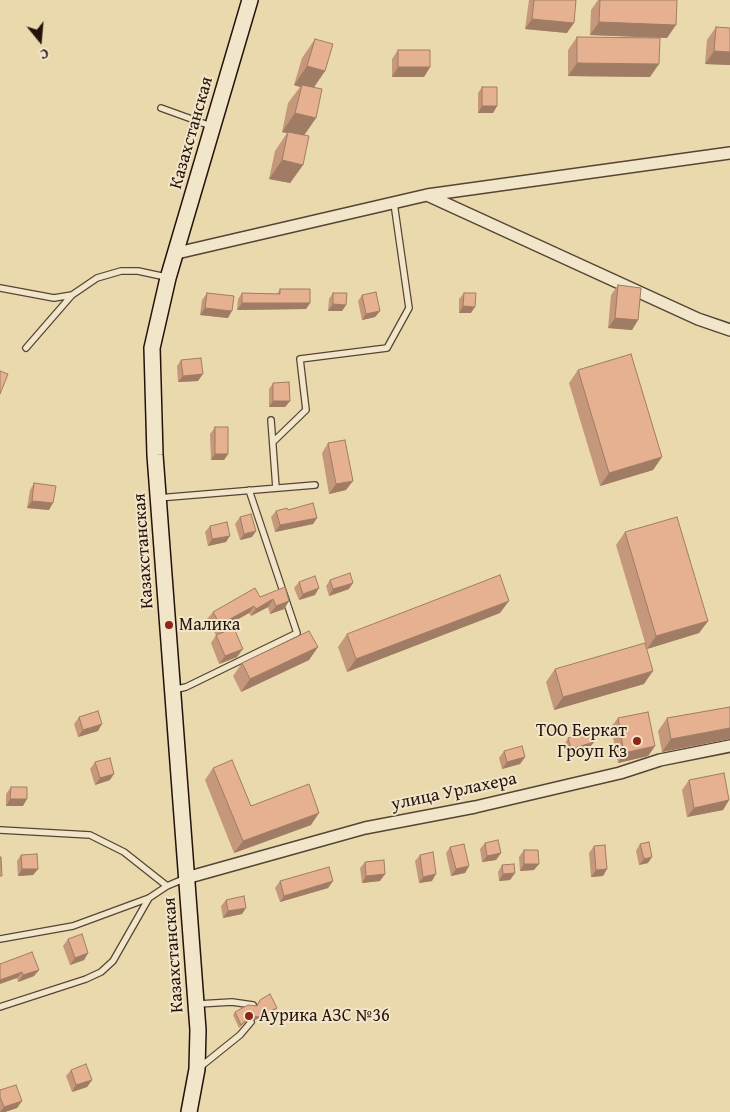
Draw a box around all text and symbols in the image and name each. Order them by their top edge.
north arrow [15,15,65,65]
text: С [38,44,51,65]
street label: Казахстанская [166,74,218,192]
street label: Казахстанская [129,492,159,610]
place label: Малика [179,614,240,636]
marker: Малика [163,619,175,631]
place label: ТОО Беркат Гроуп Кз [536,720,627,762]
marker: ТОО Беркат Гроуп Кз [631,735,643,747]
street label: улица Урлахера [389,768,519,816]
street label: Казахстанская [159,896,189,1014]
place label: Аурика АЗС №36 [259,1005,390,1027]
marker: Аурика АЗС №36 [243,1010,255,1022]

